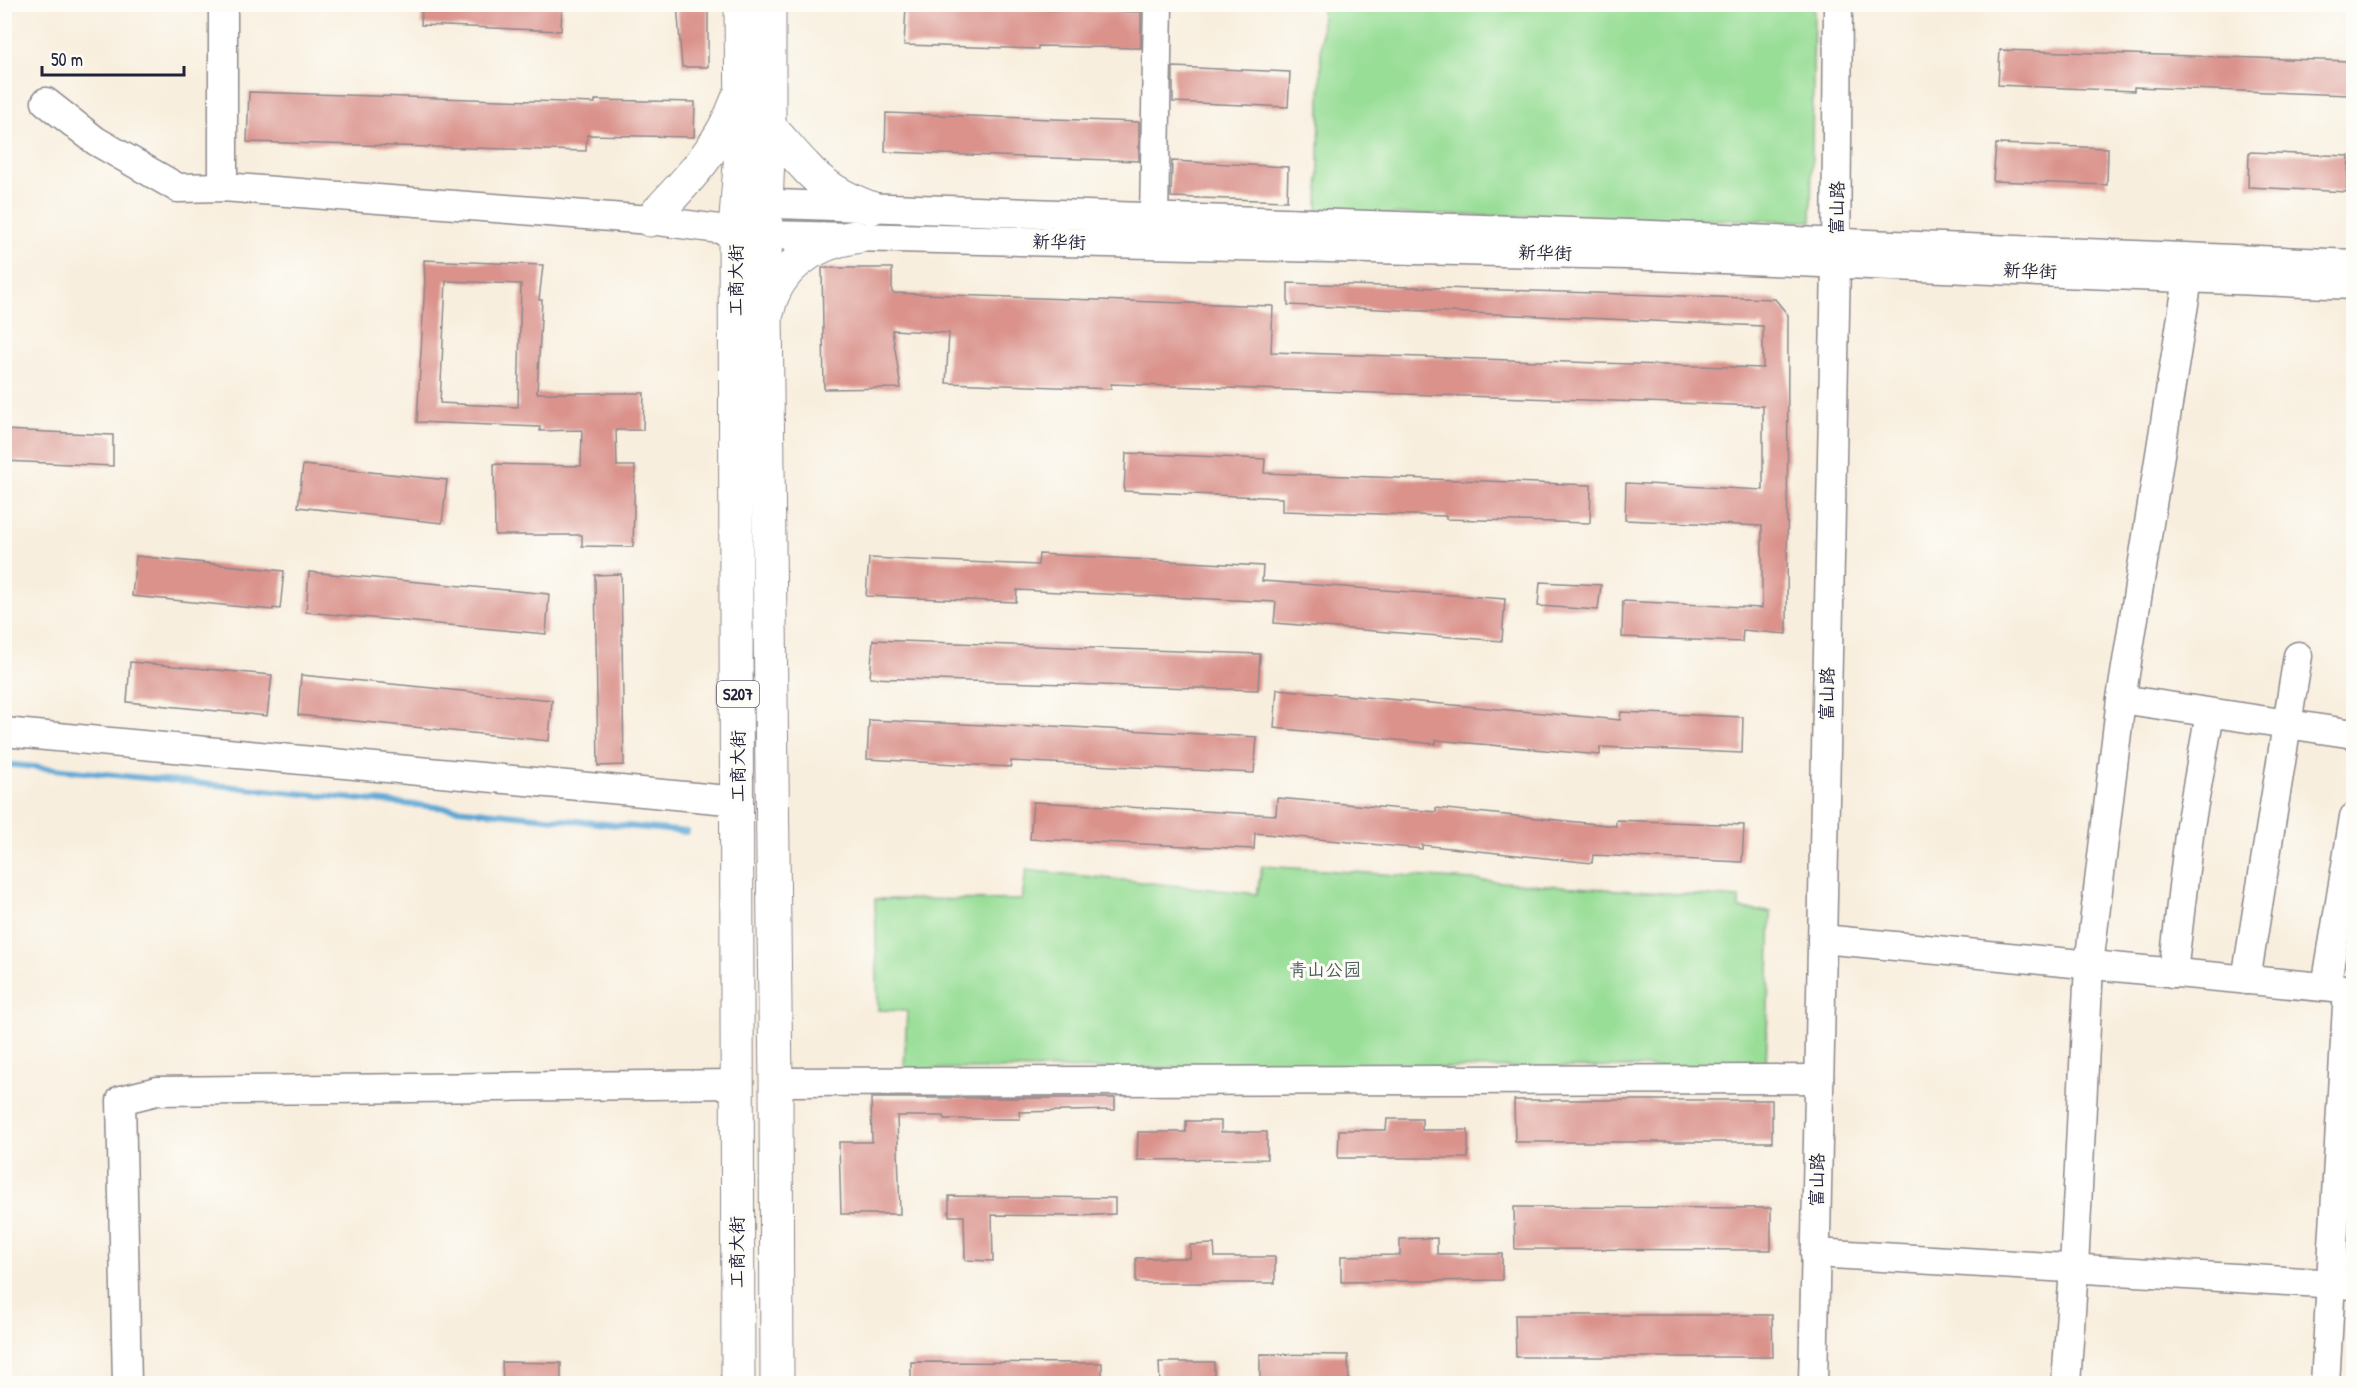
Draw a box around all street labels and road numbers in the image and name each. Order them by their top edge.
street label: 富山路 [1824,181,1849,235]
street label: 新华街 [1032,229,1086,254]
street label: 新华街 [1518,240,1572,265]
street label: 工商大街 [723,244,748,316]
street label: 新华街 [2003,257,2057,284]
street label: 富山路 [1814,667,1839,721]
road number: S207 [717,681,759,707]
street label: 工商大街 [725,730,750,802]
street label: 富山路 [1804,1153,1829,1207]
street label: 工商大街 [724,1216,749,1288]

